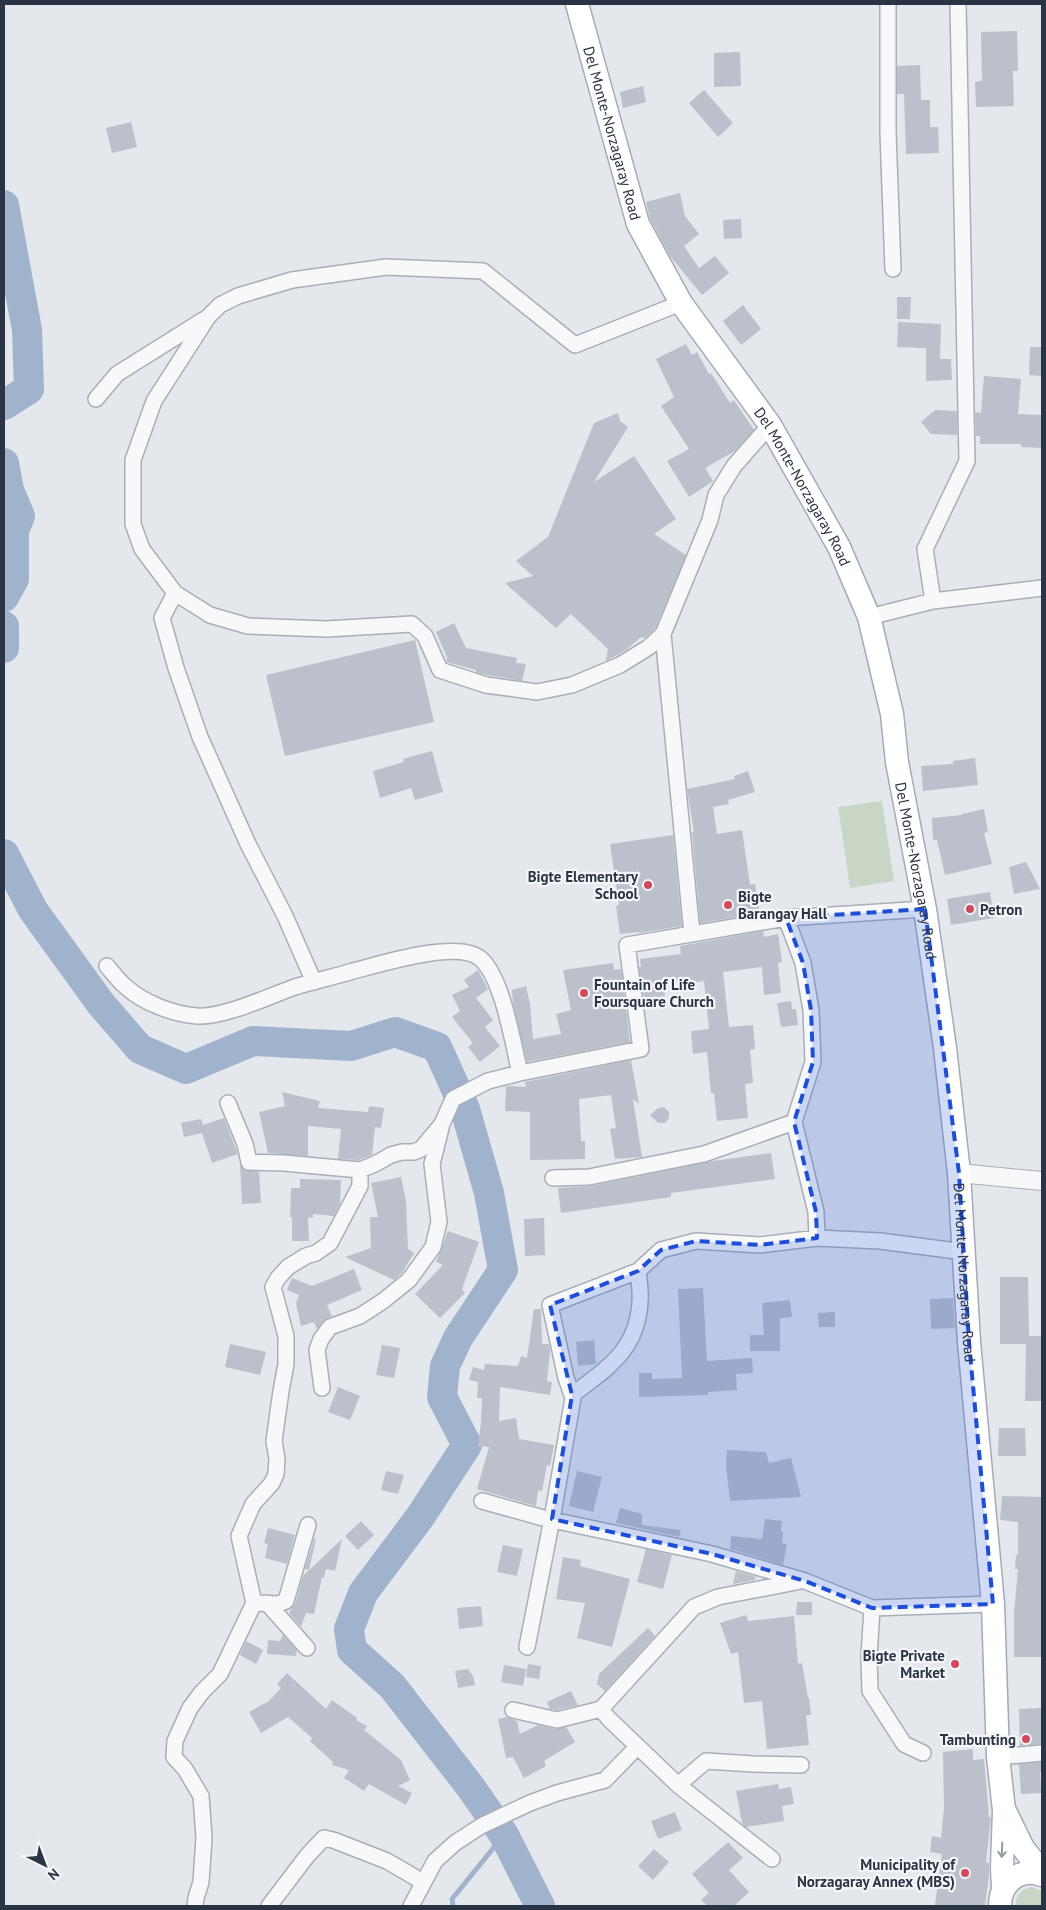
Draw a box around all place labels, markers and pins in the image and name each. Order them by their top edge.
place label: Bigte Elementary School [528,867,639,903]
marker: Bigte Elementary School [642,879,654,891]
place label: Bigte Barangay Hall [738,887,828,923]
marker: Bigte Barangay Hall [722,899,734,911]
place label: Petron [980,900,1022,919]
marker: Petron [964,903,976,915]
place label: Fountain of Life Foursquare Church [594,975,714,1011]
marker: Fountain of Life Foursquare Church [578,987,590,999]
place label: Bigte Private Market [863,1646,946,1682]
marker: Bigte Private Market [949,1658,961,1670]
place label: Tambunting [940,1730,1016,1749]
marker: Tambunting [1020,1733,1032,1745]
place label: Municipality of Norzagaray Annex (MBS) [797,1855,956,1891]
marker: Municipality of Norzagaray Annex (MBS) [959,1867,971,1879]

